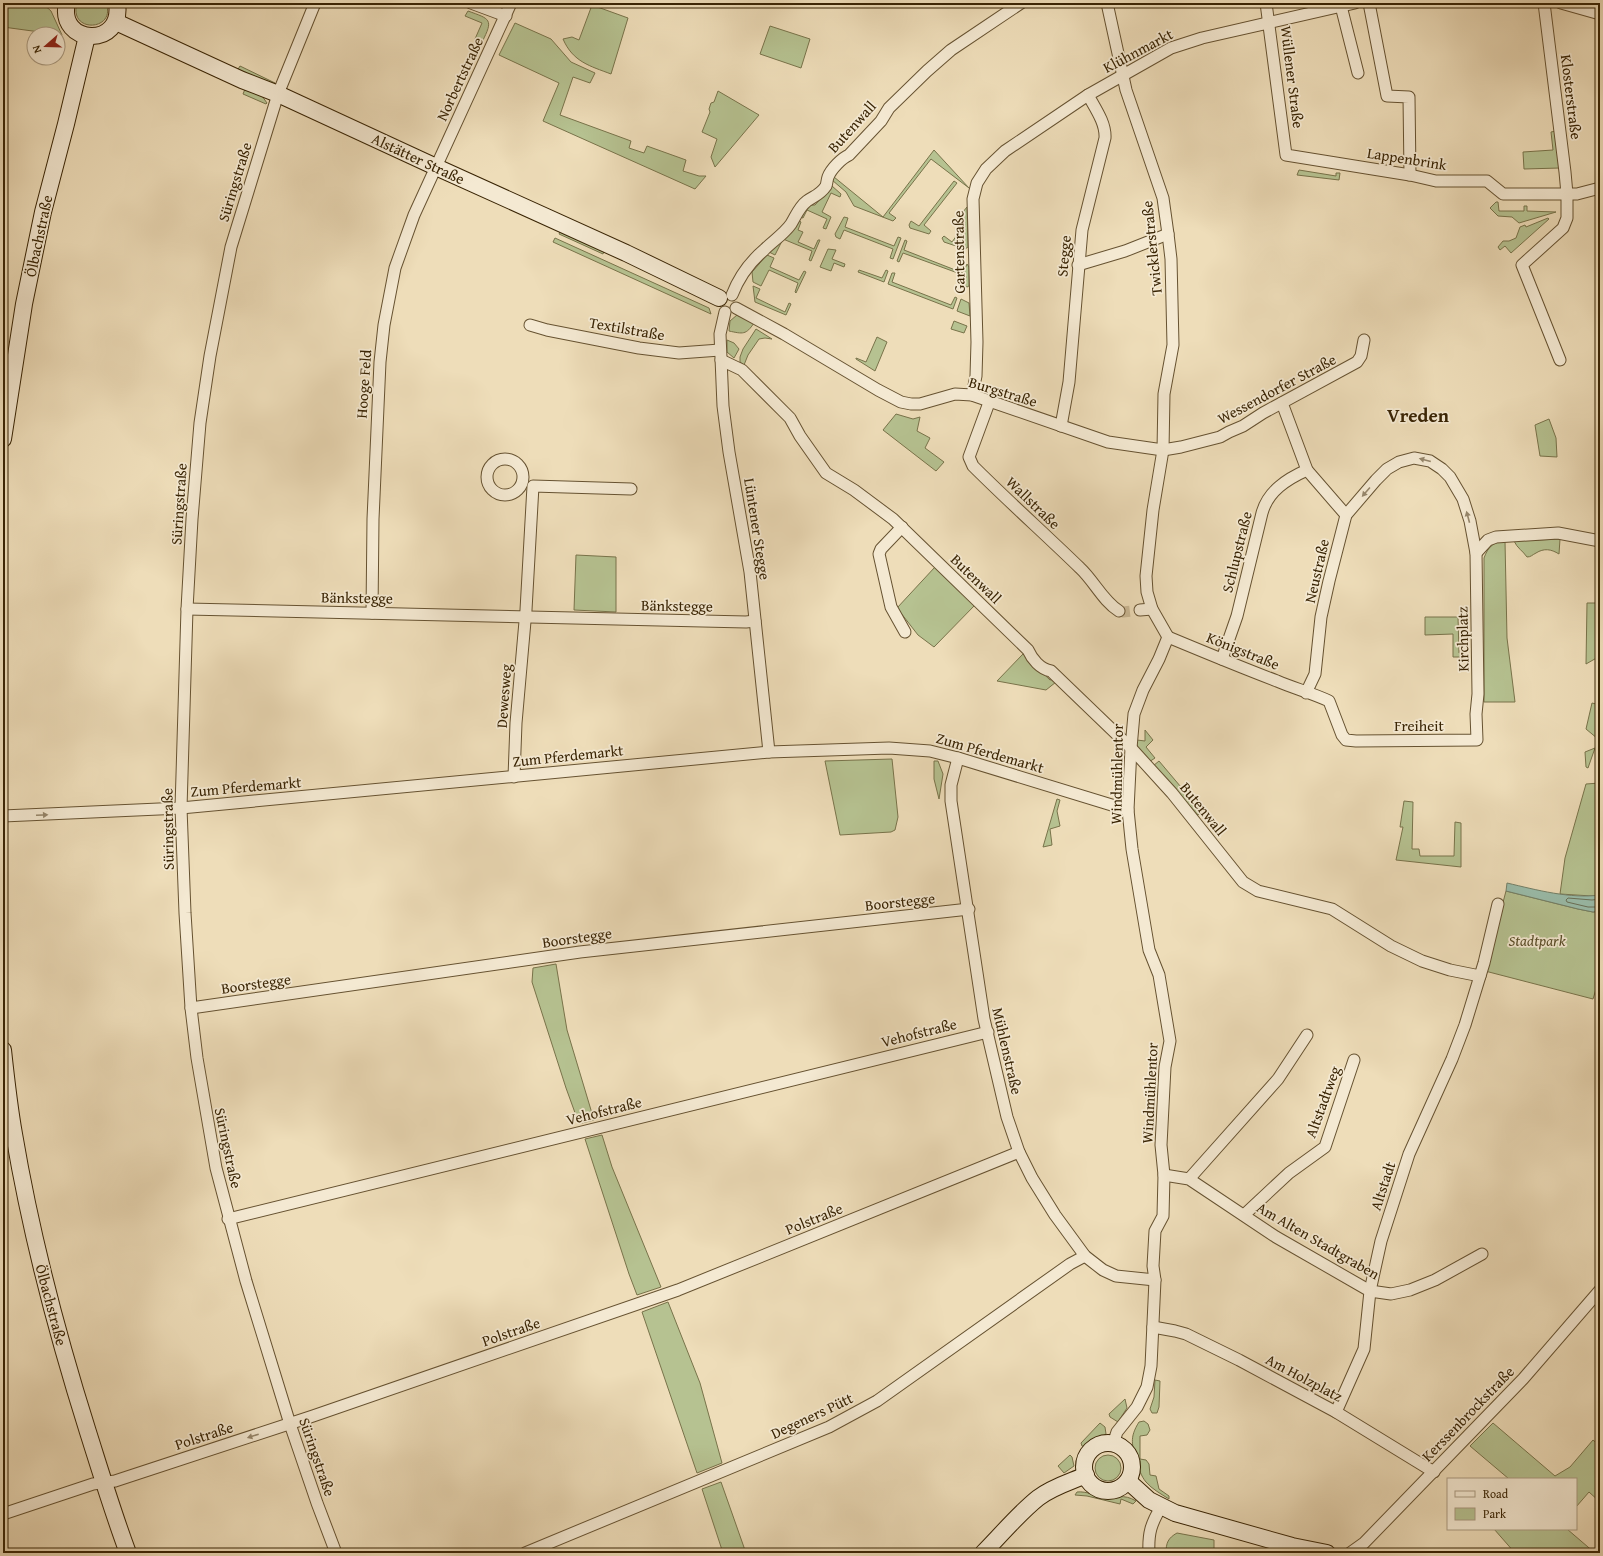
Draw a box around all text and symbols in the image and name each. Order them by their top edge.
street label: Klühnmarkt [1099,23,1177,78]
street label: Wüllener Straße [1276,25,1309,129]
north arrow [26,26,66,66]
street label: Norbertstraße [431,34,488,124]
text: N [28,43,45,56]
street label: Klosterstraße [1556,53,1587,141]
street label: Butenwall [823,96,881,157]
street label: Alstätter Straße [368,128,468,189]
street label: Süringstraße [213,140,257,224]
street label: Lappenbrink [1366,142,1449,175]
street label: Ölbachstraße [20,193,57,279]
street label: Twicklerstraße [1136,200,1167,296]
street label: Gartenstraße [947,210,970,294]
street label: Stegge [1051,234,1076,278]
street label: Textilstraße [588,312,666,345]
street label: Wessendorfer Straße [1214,348,1340,429]
street label: Hooge Feld [351,349,376,419]
street label: Burgstraße [966,371,1040,412]
district label: Vreden [1387,401,1450,429]
one-way arrow [1418,457,1431,463]
street label: Süringstraße [165,462,192,546]
street label: Wallstraße [1002,472,1065,534]
street label: Lüntener Stegge [739,477,776,581]
one-way arrow [1361,486,1370,497]
street label: Schlupstraße [1216,509,1257,595]
one-way arrow [1465,511,1471,523]
street label: Neustraße [1299,537,1334,605]
street label: Butenwall [946,549,1006,608]
street label: Bänkstegge [321,586,393,609]
street label: Bänkstegge [641,594,713,617]
street label: Kirchplatz [1451,606,1474,672]
street label: Königstraße [1204,626,1283,675]
street label: Dewesweg [491,663,516,729]
street label: Freiheit [1394,715,1444,736]
street label: Windmühlentor [1105,723,1128,825]
street label: Zum Pferdemarkt [934,727,1047,778]
street label: Zum Pferdemarkt [512,739,625,772]
street label: Zum Pferdemarkt [190,771,303,802]
street label: Butenwall [1175,777,1231,840]
street label: Süringstraße [156,788,179,870]
one-way arrow [36,811,48,818]
street label: Boorstegge [864,887,936,916]
street label: Boorstegge [541,922,613,953]
park label: Stadtpark [1509,930,1566,951]
street label: Boorstegge [220,968,292,999]
street label: Mühlenstraße [987,1005,1028,1096]
street label: Vehofstraße [879,1013,959,1052]
street label: Windmühlentor [1136,1042,1163,1144]
street label: Altstadtweg [1300,1062,1345,1141]
street label: Vehofstraße [564,1091,644,1130]
street label: Süringstraße [210,1106,247,1190]
street label: Altstadt [1365,1158,1400,1213]
street label: Am Alten Stadtgraben [1253,1197,1384,1285]
street label: Polstraße [782,1198,846,1240]
street label: Ölbachstraße [31,1262,72,1348]
street label: Polstraße [479,1312,543,1351]
street label: Am Holzplatz [1262,1349,1347,1407]
street label: Kerssenbrockstraße [1417,1361,1519,1466]
street label: Degeners Pütt [767,1387,857,1444]
street label: Süringstraße [294,1415,341,1499]
street label: Polstraße [172,1416,236,1455]
one-way arrow [246,1433,258,1439]
legend [1447,1478,1577,1530]
text: Road [1483,1485,1509,1502]
text: Park [1483,1505,1507,1522]

